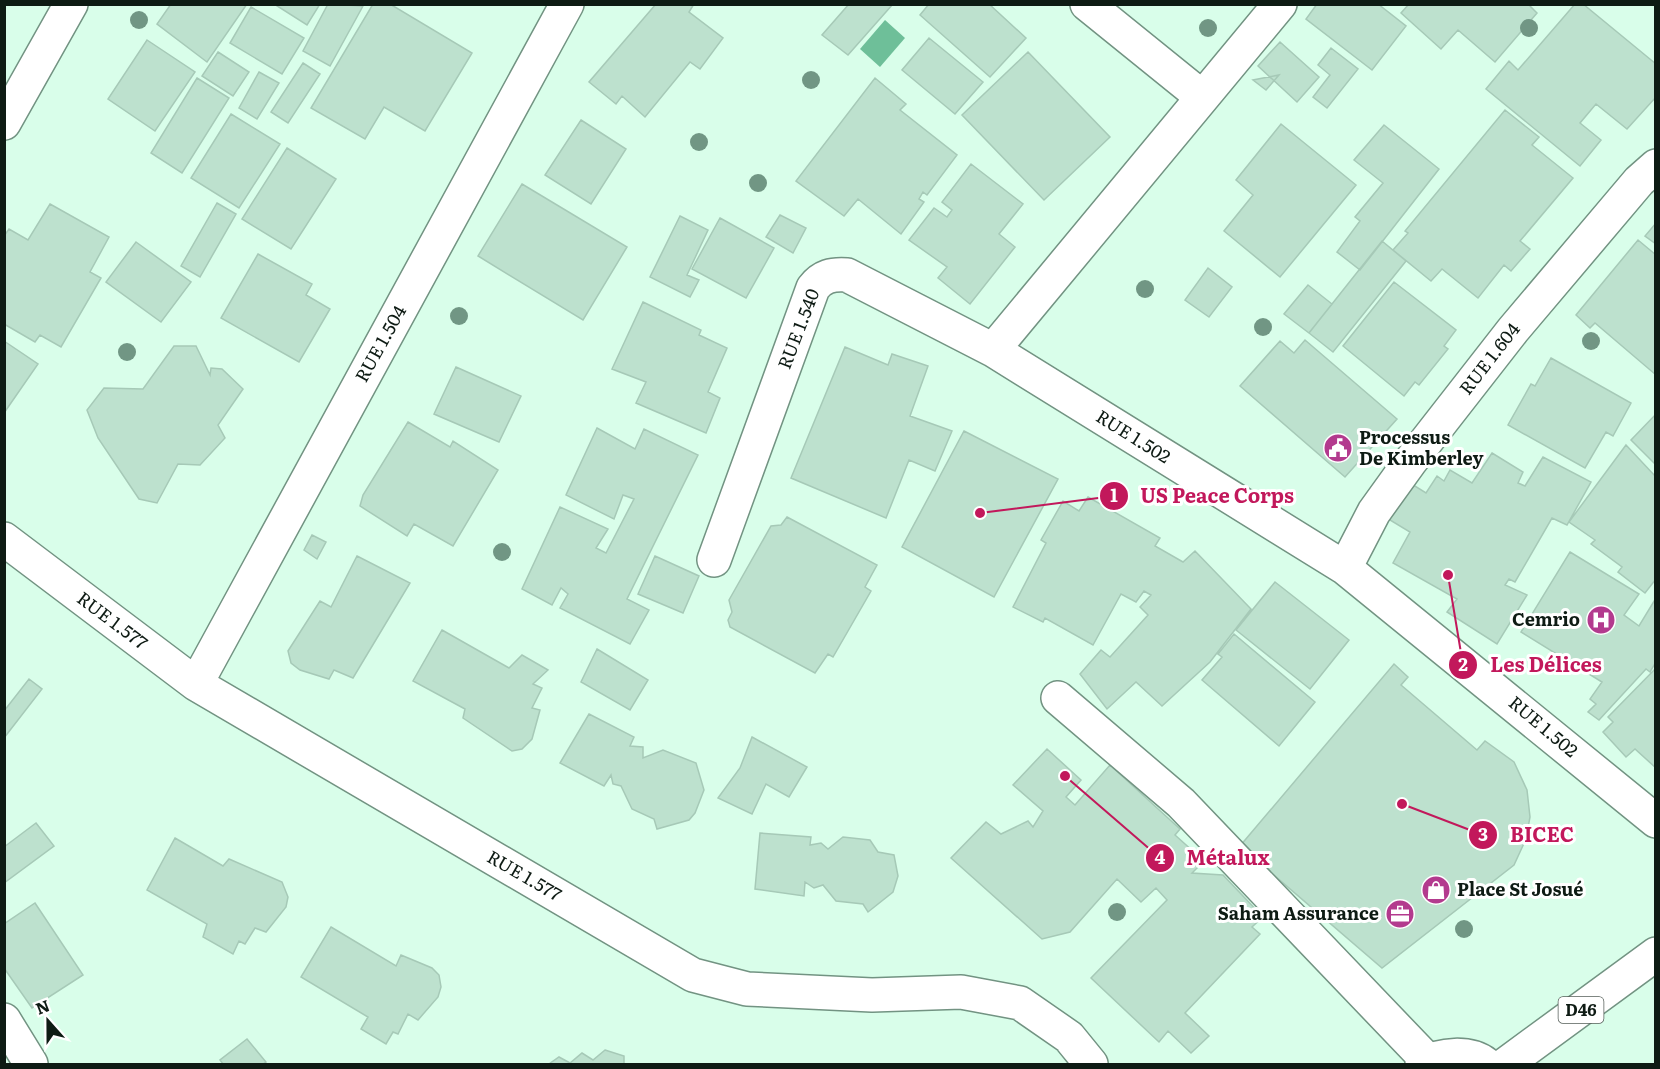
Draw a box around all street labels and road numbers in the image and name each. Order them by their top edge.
street label: RUE 1.540 [770,284,825,373]
street label: RUE 1.504 [347,300,412,387]
street label: RUE 1.604 [1452,316,1526,400]
street label: RUE 1.502 [1091,402,1176,469]
street label: RUE 1.577 [72,584,154,655]
street label: RUE 1.502 [1503,689,1585,763]
street label: RUE 1.577 [482,842,567,907]
road number: D46 [1558,997,1604,1023]

